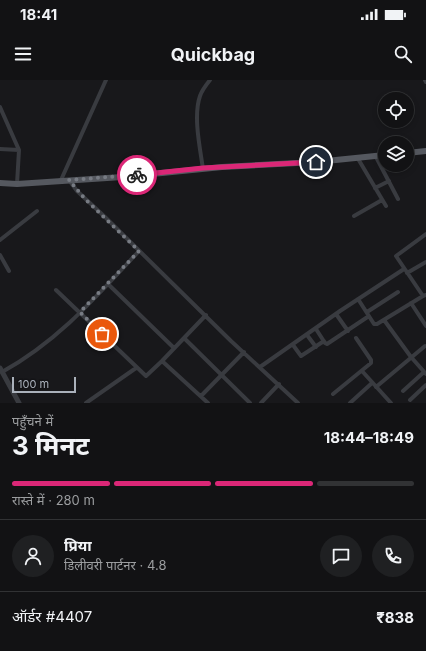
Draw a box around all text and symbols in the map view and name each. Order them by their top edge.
text: 18:41 [20,5,57,24]
icon: menu [12,43,34,65]
icon: search [392,43,414,65]
text: Quickbag [171,44,255,65]
map controls [378,92,414,172]
button: locate [378,92,414,128]
button: layers [378,136,414,172]
pin [299,145,333,179]
icon: home [305,151,327,173]
courier [117,155,157,195]
icon: bike [126,164,148,186]
pin [85,317,119,351]
icon: bag [91,323,113,345]
scale bar [12,375,76,394]
text: 100 m [18,377,49,391]
text: पहुँचने में [12,413,53,429]
text: 18:44–18:49 [324,428,414,447]
text: 3 मिनट [12,430,90,461]
text: रास्ते में · 280 m [12,492,95,508]
button: person [12,535,54,577]
button: chat [320,535,362,577]
button: phone [372,535,414,577]
text: प्रिया [64,536,92,555]
text: डिलीवरी पार्टनर · 4.8 [64,557,166,573]
text: ऑर्डर #4407 [12,607,92,626]
text: ₹838 [376,608,414,627]

